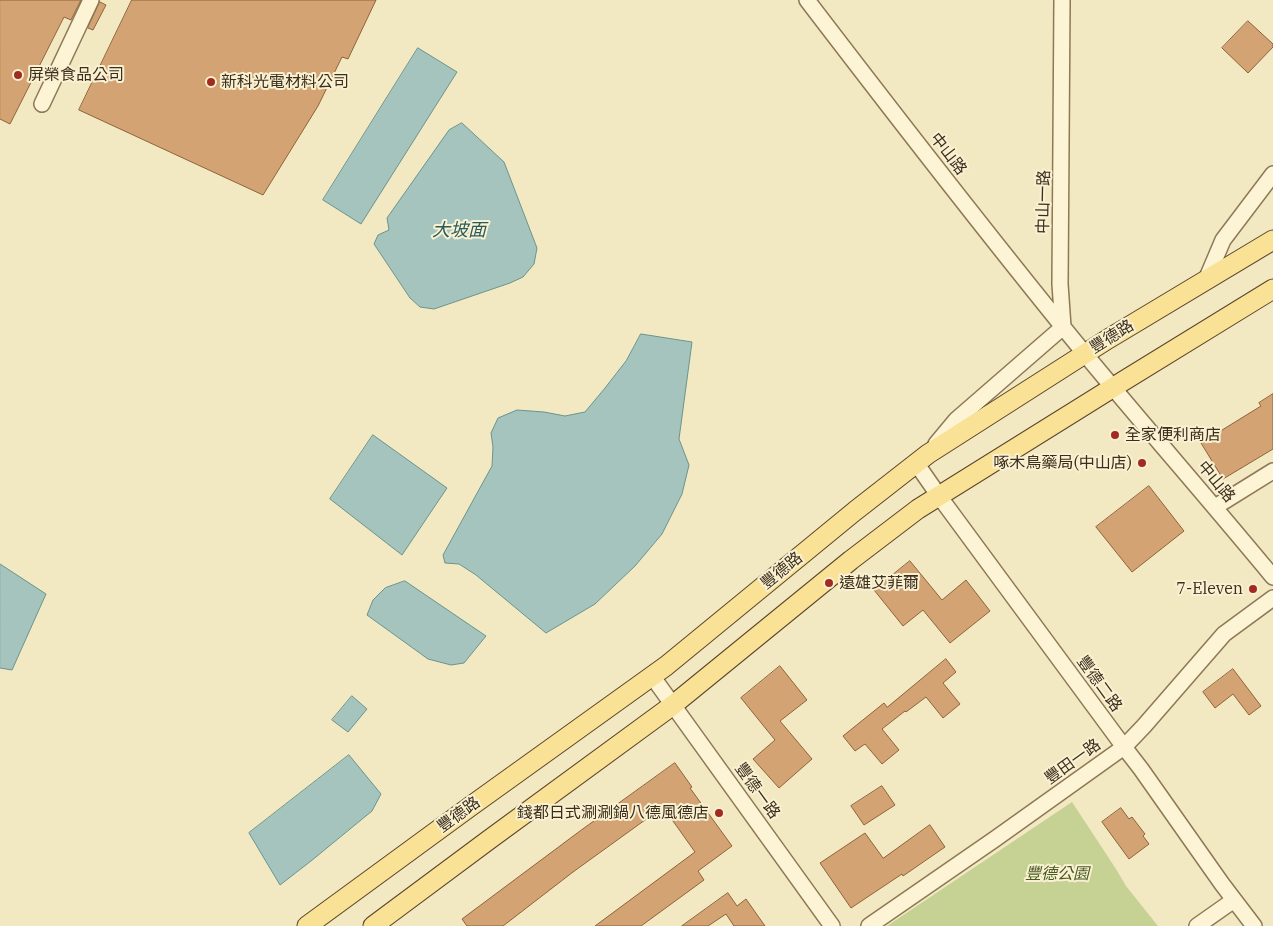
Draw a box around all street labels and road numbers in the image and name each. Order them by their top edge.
street label: 中山路 [926,129,970,179]
street label: 中山一路 [1034,170,1054,234]
street label: 豐德路 [1087,316,1137,358]
street label: 中山路 [1193,457,1239,507]
street label: 豐德路 [757,548,807,594]
street label: 豐德二路 [1072,652,1126,716]
street label: 豐田一路 [1041,735,1105,789]
street label: 豐德一路 [730,759,784,823]
street label: 豐德路 [434,793,484,837]

